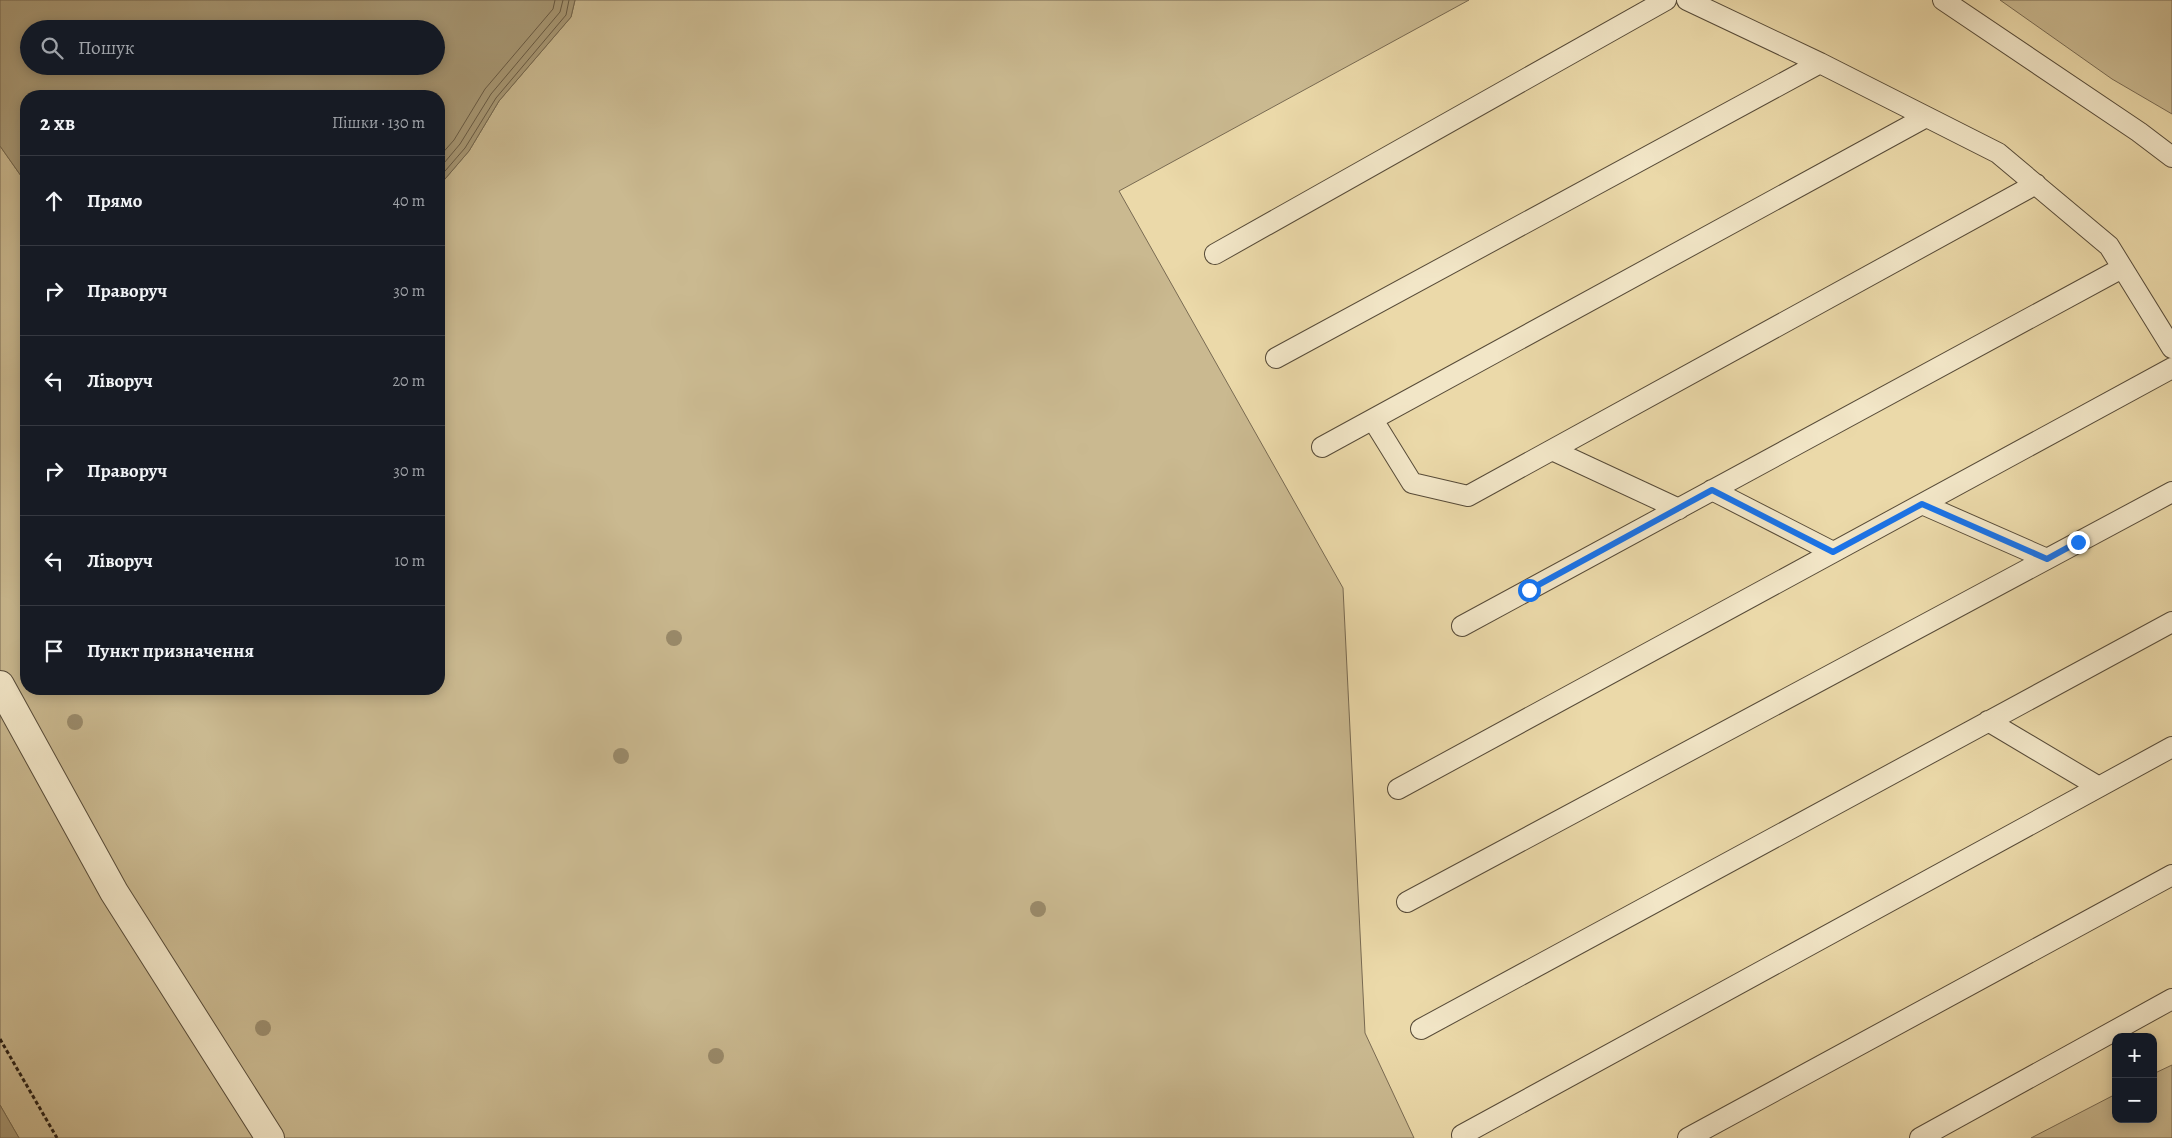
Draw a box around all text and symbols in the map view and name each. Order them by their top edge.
search box [20,20,445,75]
icon: search [38,34,66,62]
text: Пошук [78,35,135,61]
text: 2 хв [40,109,75,137]
text: Пішки · 130 m [332,112,425,134]
icon: ahead [40,187,68,215]
text: Прямо [87,188,142,214]
text: 40 m [393,190,425,212]
icon: right [40,277,68,305]
text: Праворуч [87,278,167,304]
text: 30 m [393,280,425,302]
icon: left [40,367,68,395]
text: Ліворуч [87,368,153,394]
text: 20 m [392,370,425,392]
icon: right [40,457,68,485]
text: Праворуч [87,458,167,484]
text: 30 m [393,460,425,482]
route end [2067,531,2090,554]
icon: left [40,547,68,575]
text: Ліворуч [87,548,153,574]
text: 10 m [395,550,425,572]
route start [1518,579,1541,602]
icon: arrive [40,637,68,665]
text: Пункт призначення [87,638,254,664]
map controls [2112,1033,2157,1123]
button: + [2112,1033,2157,1078]
button: − [2112,1078,2157,1123]

